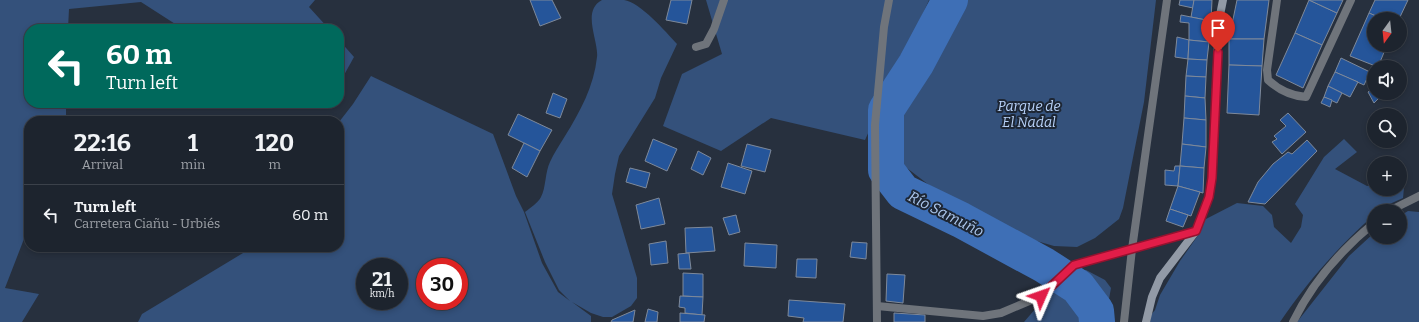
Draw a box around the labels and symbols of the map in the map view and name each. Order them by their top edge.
pin [1201,11,1235,52]
north arrow [1367,12,1407,52]
park label: Parque de El Nadal [998,98,1060,131]
water label: Río Samuño [905,187,987,241]
speed limit sign: 30 [416,258,468,310]
position arrow [1020,275,1062,317]

